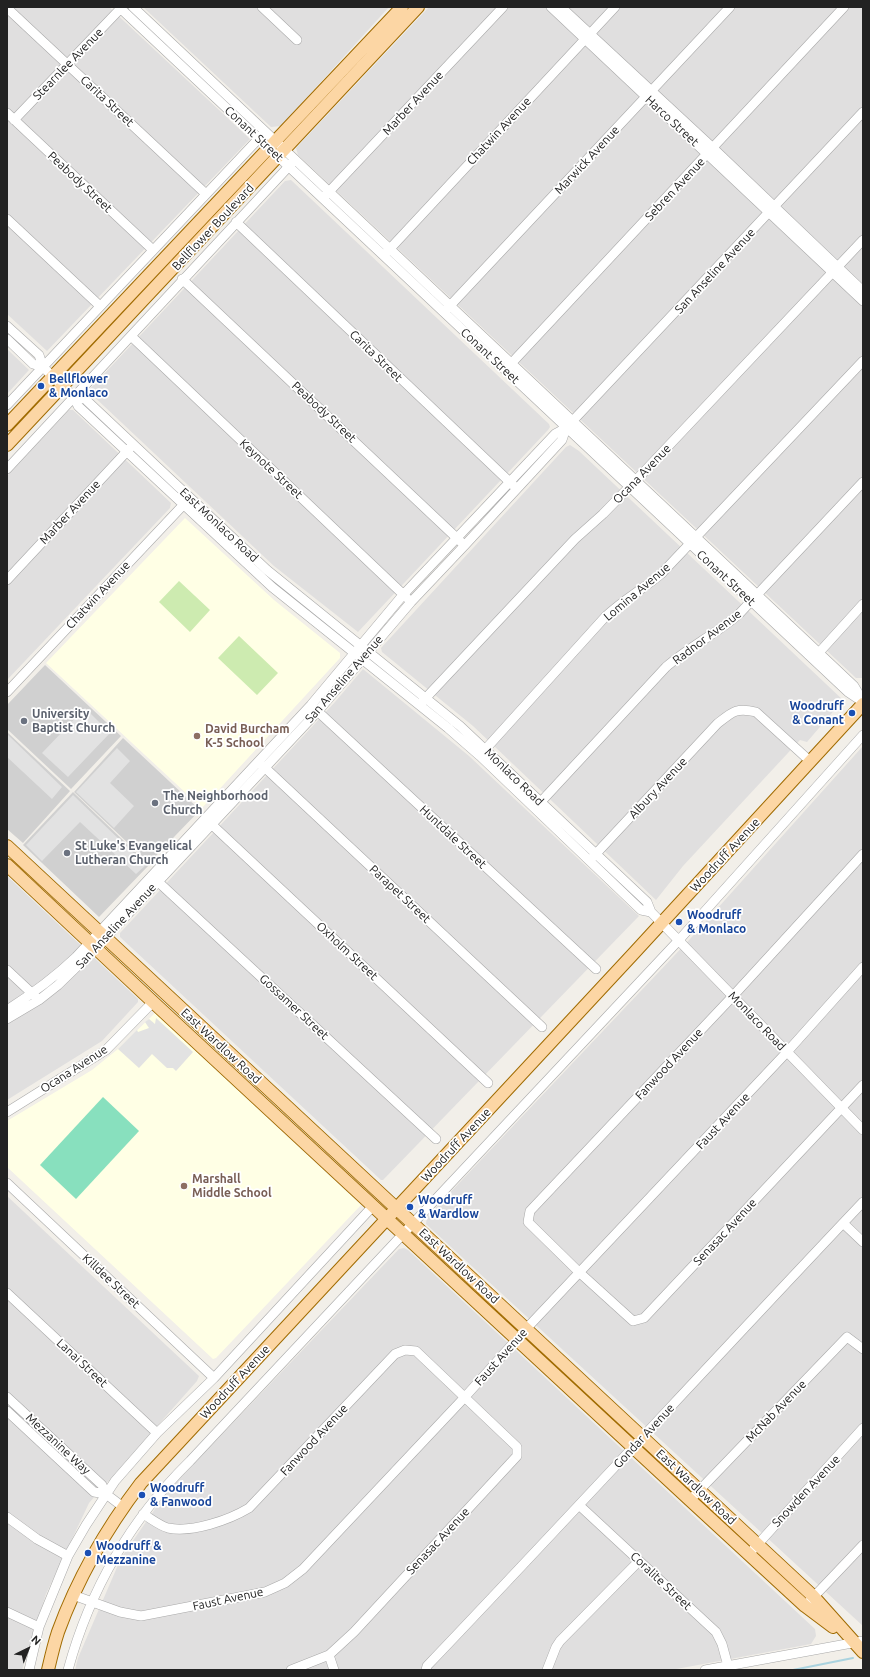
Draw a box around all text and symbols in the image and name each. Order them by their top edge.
street label: Stearnlee Avenue [30,25,106,103]
street label: Marber Avenue [380,68,446,138]
street label: Carita Street [77,73,137,129]
street label: Harco Street [642,93,702,149]
street label: Chatwin Avenue [464,94,534,168]
street label: Conant Street [222,103,286,165]
street label: Marwick Avenue [552,123,622,197]
street label: Peabody Street [45,148,115,216]
street label: Sebren Avenue [642,154,708,224]
street label: Bellflower Boulevard [169,181,257,273]
street label: San Anseline Avenue [672,225,758,317]
street label: Conant Street [458,325,522,387]
street label: Carita Street [347,327,405,385]
place label: Bellflower & Monlaco [49,372,108,400]
street label: Peabody Street [289,378,359,446]
marker: Bellflower & Monlaco [36,381,46,391]
street label: Keynote Street [236,436,306,502]
street label: Ocana Avenue [610,441,674,507]
street label: Marber Avenue [37,477,103,547]
street label: East Monlaco Road [177,485,261,565]
street label: Conant Street [694,547,758,609]
street label: Chatwin Avenue [63,558,133,632]
street label: Lomina Avenue [601,560,673,624]
street label: Radnor Avenue [670,607,744,667]
street label: San Anseline Avenue [302,632,386,726]
place label: Woodruff & Conant [790,699,844,727]
place label: University Baptist Church [32,707,115,735]
marker: Woodruff & Conant [847,708,857,718]
marker: University Baptist Church [19,716,29,726]
place label: David Burcham K-5 School [205,722,290,750]
marker: David Burcham K-5 School [192,731,202,741]
street label: Monlaco Road [481,745,547,809]
street label: Albury Avenue [626,754,690,822]
place label: The Neighborhood Church [163,789,268,817]
marker: The Neighborhood Church [150,798,160,808]
street label: Huntdale Street [417,802,489,872]
street label: Woodruff Avenue [687,815,763,895]
place label: St Luke's Evangelical Lutheran Church [75,839,192,867]
marker: St Luke's Evangelical Lutheran Church [62,848,72,858]
street label: Parapet Street [366,862,434,926]
street label: San Anseline Avenue [73,880,159,972]
place label: Woodruff & Monlaco [687,908,746,936]
marker: Woodruff & Monlaco [674,917,684,927]
street label: Oxholm Street [313,919,381,983]
street label: Gossamer Street [256,971,332,1043]
street label: Monlaco Road [725,988,789,1054]
street label: East Wardlow Road [178,1005,264,1087]
street label: Fanwood Avenue [632,1025,706,1103]
street label: Ocana Avenue [38,1042,110,1096]
street label: Faust Avenue [693,1090,753,1152]
street label: Woodruff Avenue [418,1105,494,1185]
place label: Marshall Middle School [192,1172,272,1200]
marker: Marshall Middle School [179,1181,189,1191]
place label: Woodruff & Wardlow [418,1193,479,1221]
street label: Senasac Avenue [690,1196,760,1268]
marker: Woodruff & Wardlow [405,1202,415,1212]
street label: East Wardlow Road [416,1225,502,1307]
street label: Killdee Street [79,1251,143,1311]
street label: Faust Avenue [472,1325,530,1389]
street label: Lanai Street [54,1336,110,1390]
street label: Woodruff Avenue [197,1342,273,1422]
street label: McNab Avenue [743,1377,809,1445]
street label: Fanwood Avenue [277,1401,351,1479]
street label: Gondar Avenue [611,1401,677,1471]
street label: Mezzanine Way [23,1410,93,1478]
street label: East Wardlow Road [653,1446,739,1528]
street label: Snowden Avenue [769,1452,843,1530]
place label: Woodruff & Fanwood [150,1481,212,1509]
marker: Woodruff & Fanwood [137,1490,147,1500]
street label: Senasac Avenue [403,1505,473,1577]
place label: Woodruff & Mezzanine [96,1539,162,1567]
marker: Woodruff & Mezzanine [83,1548,93,1558]
street label: Coralite Street [627,1549,695,1613]
street label: Faust Avenue [191,1584,265,1614]
north arrow [8,1629,48,1669]
text: N [29,1633,43,1647]

